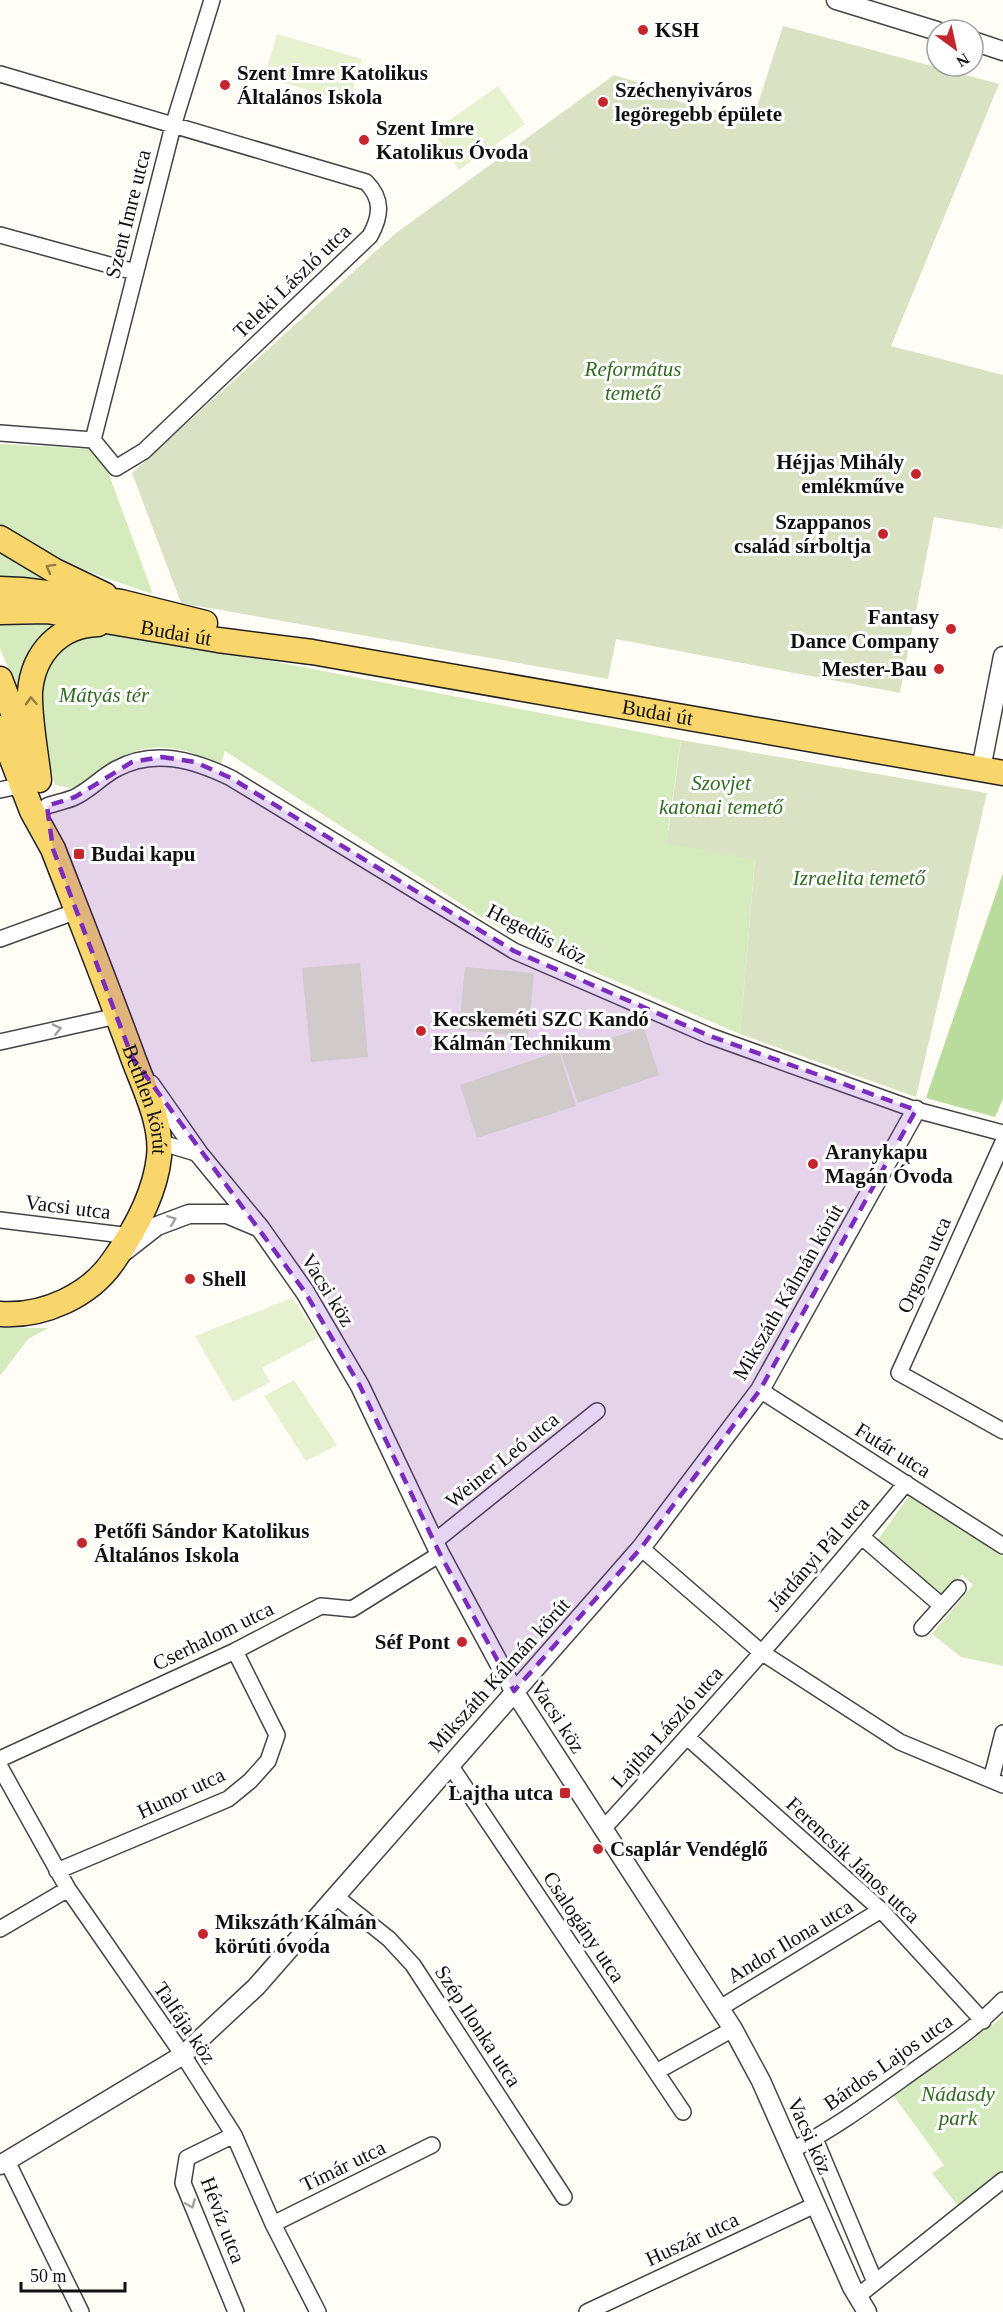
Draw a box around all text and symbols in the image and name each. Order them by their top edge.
place label: KSH [655,18,699,42]
north arrow [925,18,985,78]
marker: KSH [636,23,650,37]
text: N [953,50,972,71]
place label: Szent Imre Katolikus Általános Iskola [237,61,428,109]
marker: Szent Imre Katolikus Általános Iskola [218,78,232,92]
place label: Széchenyiváros legöregebb épülete [615,78,782,126]
marker: Széchenyiváros legöregebb épülete [596,95,610,109]
place label: Szent Imre Katolikus Óvoda [376,116,529,164]
marker: Szent Imre Katolikus Óvoda [357,133,371,147]
street label: Szent Imre utca [100,147,156,281]
street label: Teleki László utca [228,219,356,343]
park label: Református temető [584,357,681,405]
place label: Héjjas Mihály emlékműve [776,450,904,498]
marker: Héjjas Mihály emlékműve [909,467,923,481]
place label: Szappanos család sírboltja [734,510,871,558]
marker: Szappanos család sírboltja [876,527,890,541]
one-way arrow [46,563,56,575]
place label: Fantasy Dance Company [790,605,939,653]
street label: Budai út [139,615,214,651]
marker: Fantasy Dance Company [944,622,958,636]
place label: Mester-Bau [822,657,927,681]
marker: Mester-Bau [932,662,946,676]
park label: Mátyás tér [58,683,150,707]
street label: Budai út [620,694,695,731]
one-way arrow [25,696,38,705]
park label: Szovjet katonai temető [659,771,785,819]
place label: Budai kapu [91,842,196,866]
marker: Budai kapu [72,847,86,861]
park label: Izraelita temető [792,866,927,890]
street label: Hegedűs köz [483,899,591,969]
place label: Kecskeméti SZC Kandó Kálmán Technikum [433,1007,649,1055]
one-way arrow [52,1023,62,1036]
marker: Kecskeméti SZC Kandó Kálmán Technikum [414,1024,428,1038]
street label: Bethlen körút [117,1041,172,1156]
place label: Aranykapu Magán Óvoda [825,1140,953,1188]
marker: Aranykapu Magán Óvoda [806,1157,820,1171]
street label: Vacsi utca [24,1190,113,1224]
street label: Mikszáth Kálmán körút [728,1199,848,1384]
street label: Orgona utca [892,1213,956,1317]
one-way arrow [166,1215,177,1227]
street label: Vacsi köz [296,1249,360,1331]
place label: Shell [202,1267,247,1291]
marker: Shell [183,1272,197,1286]
street label: Weiner Leó utca [441,1407,564,1513]
street label: Futár utca [851,1417,936,1483]
street label: Járdányi Pál utca [762,1491,875,1616]
place label: Petőfi Sándor Katolikus Általános Iskola [94,1519,309,1567]
marker: Petőfi Sándor Katolikus Általános Iskola [75,1536,89,1550]
street label: Mikszáth Kálmán körút [423,1593,575,1757]
street label: Cserhalom utca [149,1596,278,1676]
place label: Séf Pont [375,1630,450,1654]
marker: Séf Pont [455,1635,469,1649]
street label: Lajtha László utca [606,1661,728,1793]
street label: Vacsi köz [526,1676,590,1758]
street label: Hunor utca [133,1762,229,1824]
place label: Lajtha utca [449,1781,553,1805]
marker: Lajtha utca [558,1786,572,1800]
street label: Ferencsik János utca [781,1792,925,1928]
place label: Csaplár Vendéglő [610,1837,768,1861]
marker: Csaplár Vendéglő [591,1842,605,1856]
street label: Csalogány utca [538,1867,630,1988]
street label: Andor Ilona utca [723,1894,858,1988]
place label: Mikszáth Kálmán körúti óvoda [215,1910,377,1958]
marker: Mikszáth Kálmán körúti óvoda [196,1927,210,1941]
street label: Szép Ilonka utca [430,1961,527,2092]
street label: Talfája köz [149,1978,221,2068]
street label: Bárdos Lajos utca [819,2008,958,2115]
park label: Nádasdy park [920,2082,995,2130]
street label: Vacsi köz [783,2094,837,2178]
street label: Tímár utca [297,2135,390,2197]
street label: Hévíz utca [196,2174,251,2267]
one-way arrow [184,2197,196,2208]
street label: Huszár utca [642,2207,743,2271]
scale bar [21,2255,124,2293]
text: 50 m [30,2266,67,2286]

